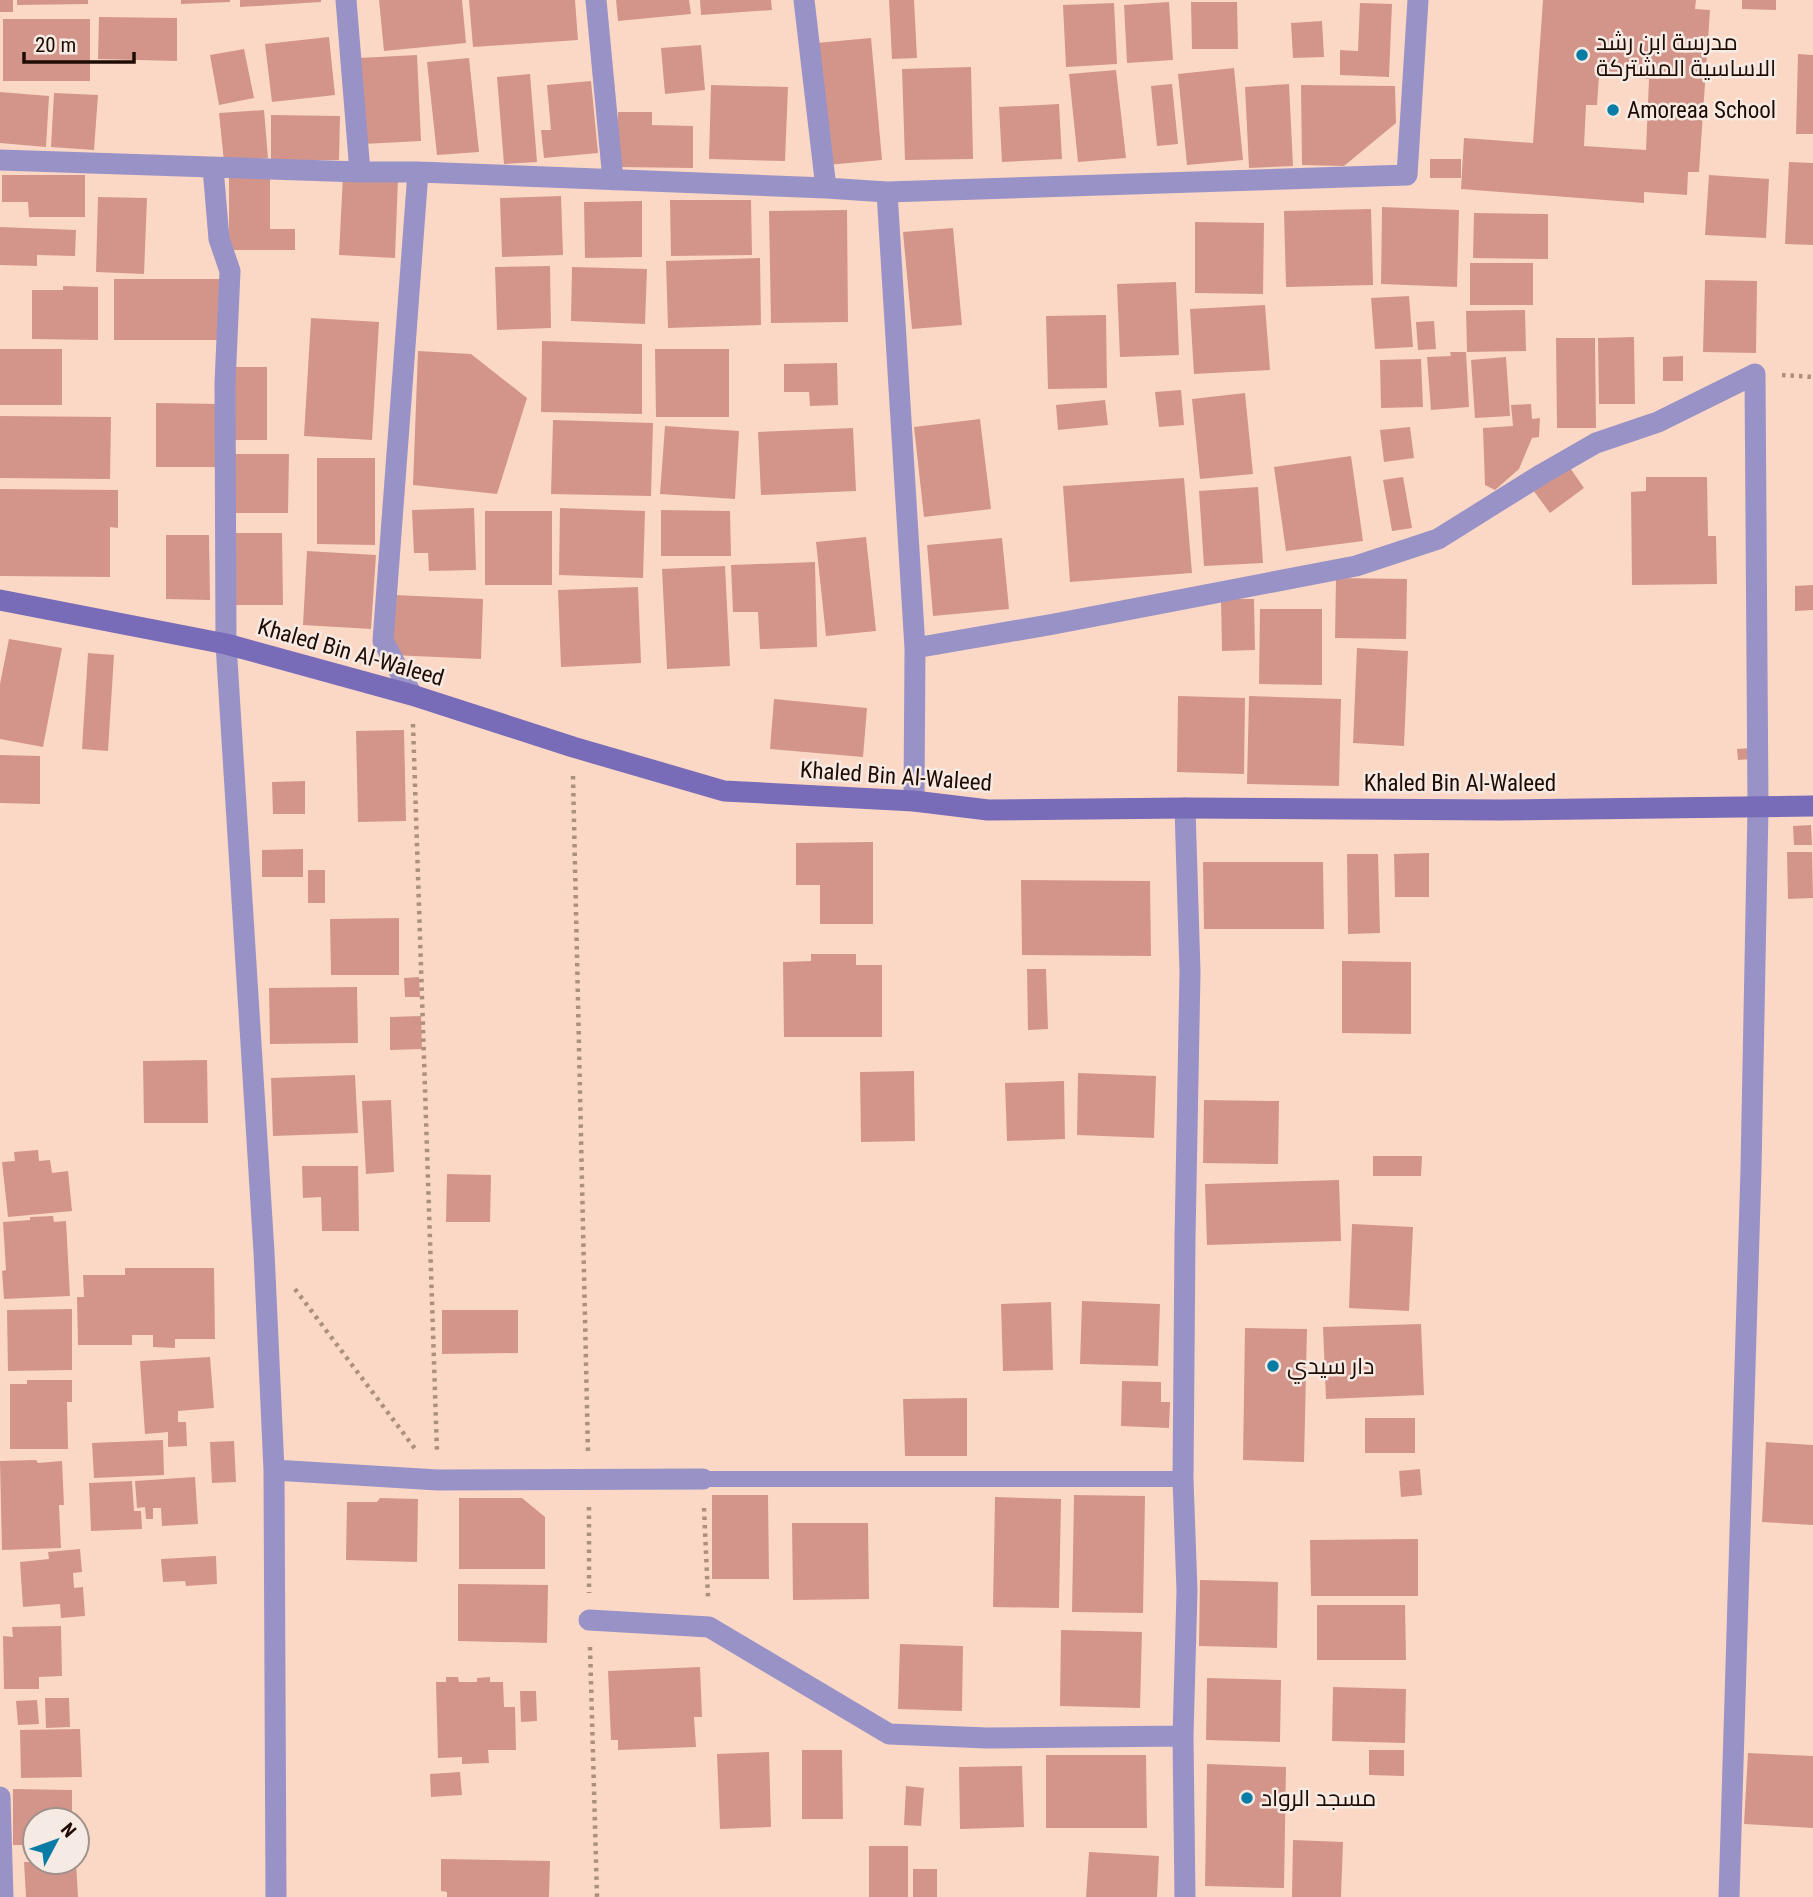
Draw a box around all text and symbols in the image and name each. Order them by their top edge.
scale bar [24,21,135,65]
place label: مدرسة ابن رشد الاساسية المشتركة [1596,29,1776,82]
text: 20 m [35,33,76,57]
marker: مدرسة ابن رشد الاساسية المشتركة [1574,47,1590,63]
place label: Amoreaa School [1627,97,1776,124]
marker: Amoreaa School [1605,102,1621,118]
street label: Khaled Bin Al-Waleed [255,613,447,692]
street label: Khaled Bin Al-Waleed [799,756,993,797]
street label: Khaled Bin Al-Waleed [1364,770,1556,797]
place label: دار سيدي [1287,1353,1374,1384]
marker: دار سيدي [1265,1358,1281,1374]
place label: مسجد الرواد [1261,1785,1376,1812]
marker: مسجد الرواد [1239,1790,1255,1806]
north arrow [21,1806,91,1876]
text: N [56,1818,81,1842]

